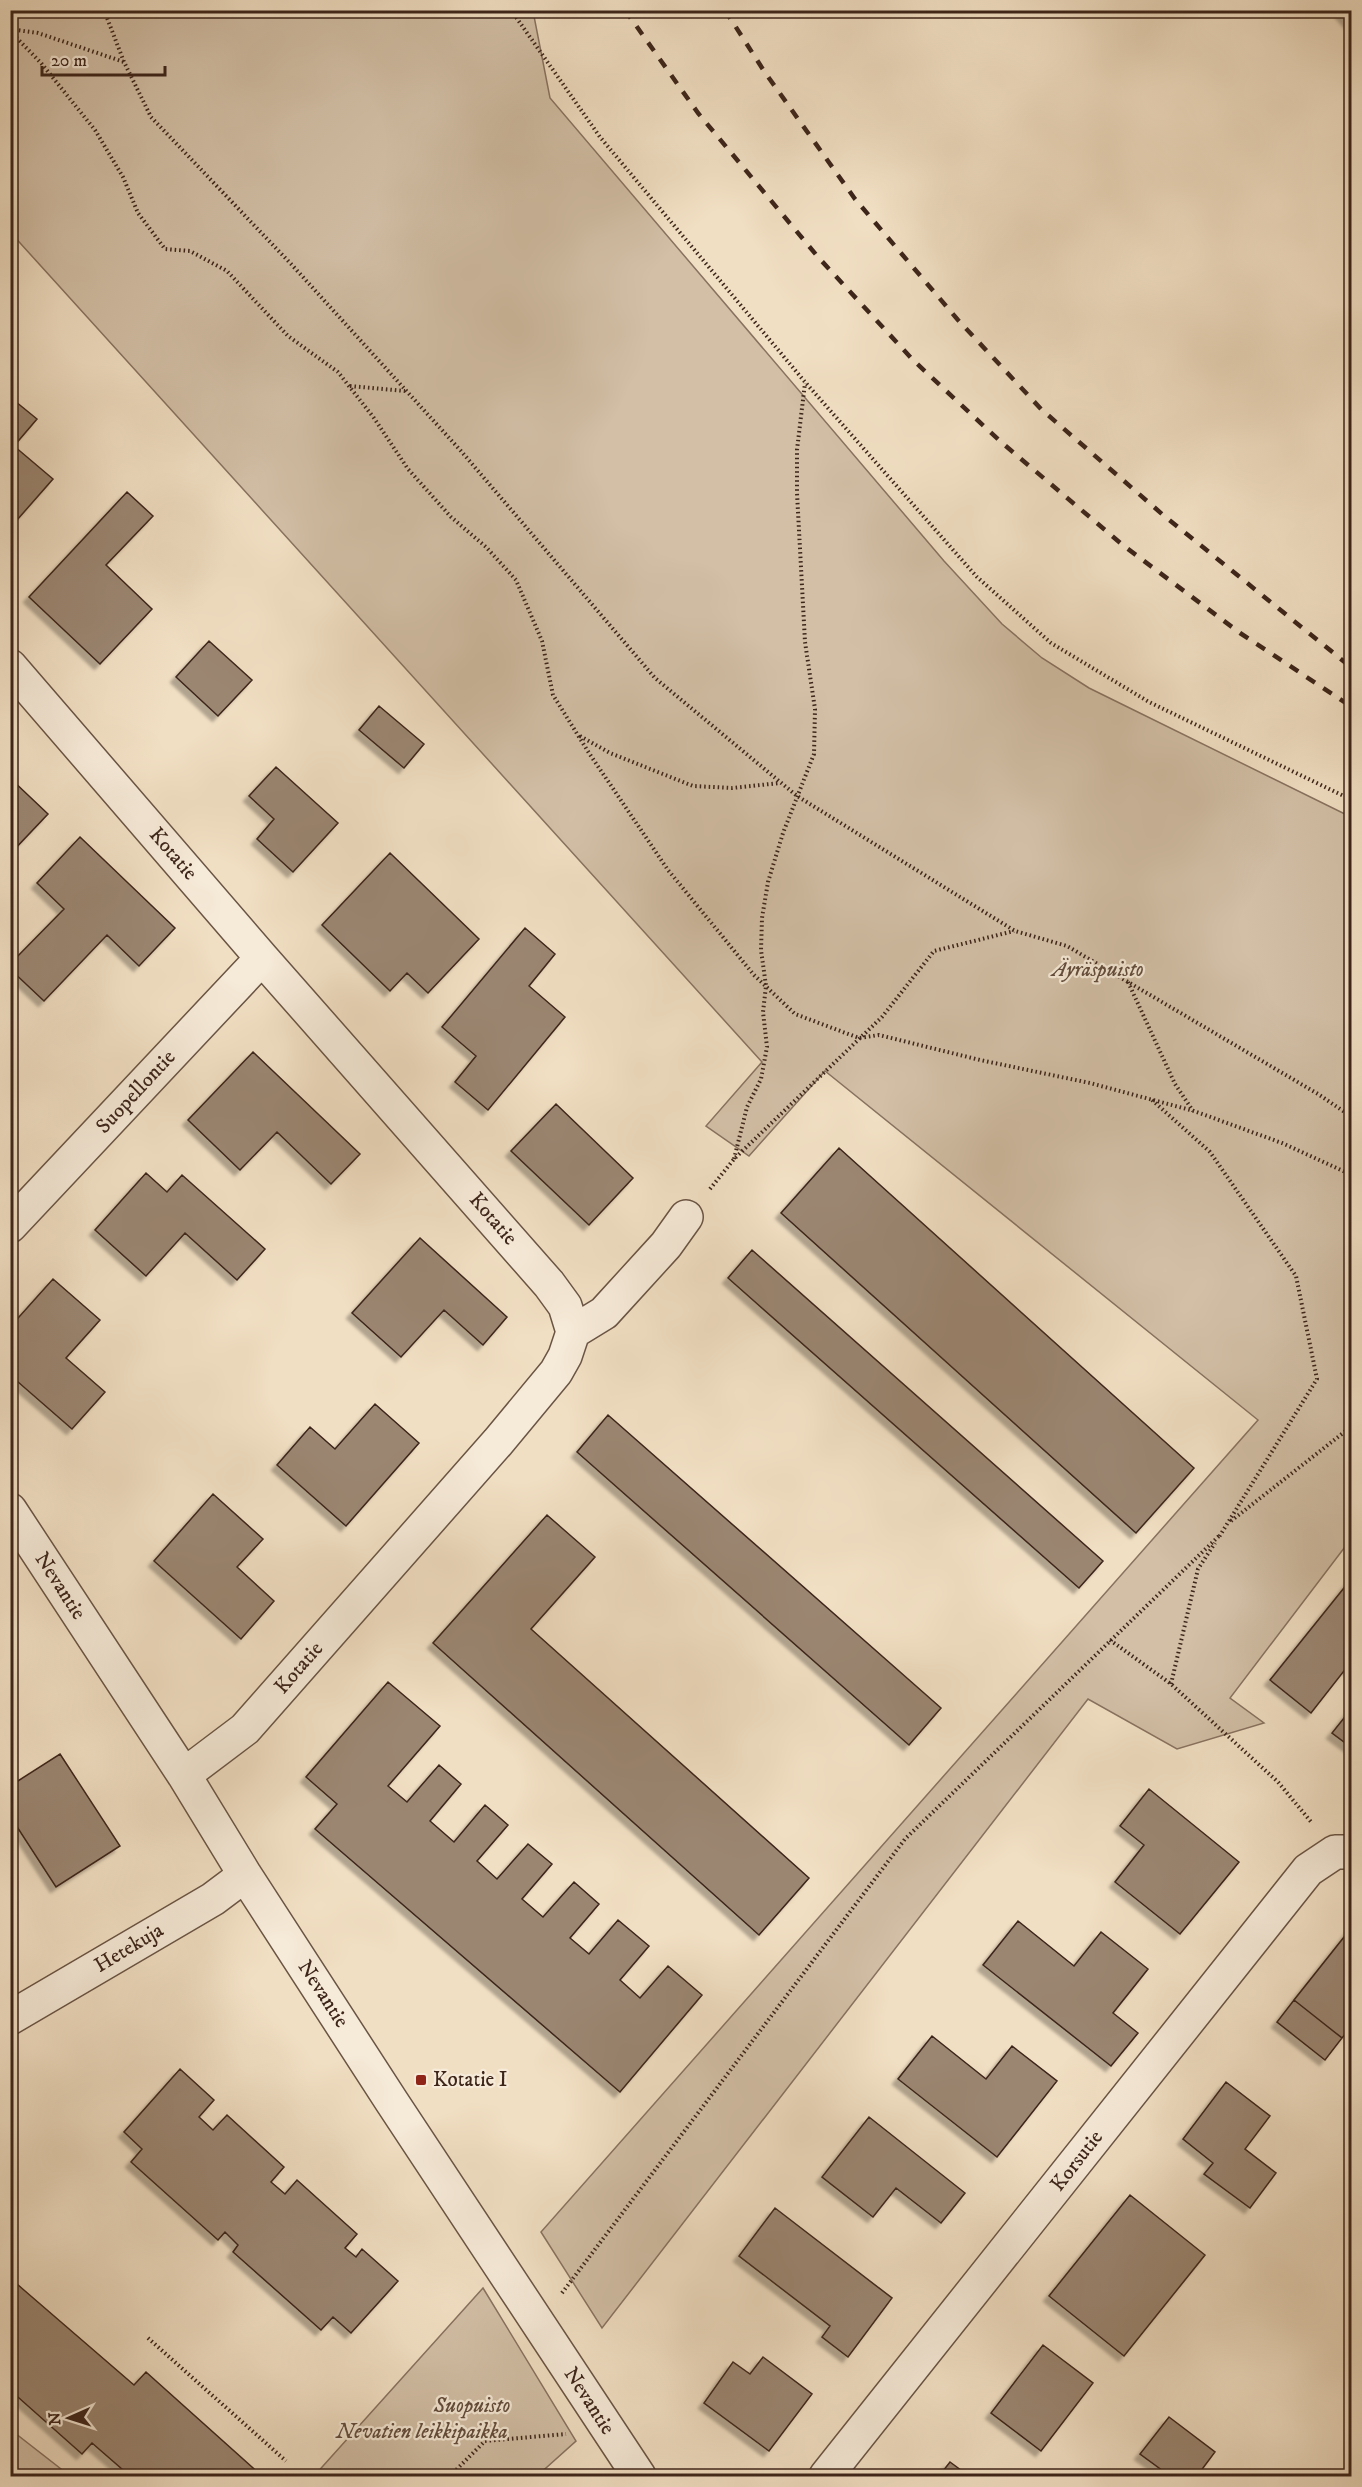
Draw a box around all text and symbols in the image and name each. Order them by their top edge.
scale bar [42,39,165,77]
text: 20 m [51,50,87,72]
street label: Kotatie [143,822,203,886]
park label: Äyräspuisto [1050,957,1144,983]
street label: Suopellontie [91,1045,182,1139]
street label: Kotatie [463,1187,523,1251]
street label: Nevantie [29,1547,92,1625]
street label: Kotatie [269,1636,329,1700]
street label: Hetekuja [90,1917,168,1979]
street label: Nevantie [292,1955,355,2033]
place label: Kotatie I [433,2067,507,2093]
marker: Kotatie I [414,2073,428,2087]
street label: Korsutie [1045,2125,1109,2197]
street label: Nevantie [558,2362,621,2440]
north arrow [39,2388,99,2448]
park label: Suopuisto [433,2393,510,2419]
text: N [45,2412,65,2426]
park label: Nevatien leikkipaikka [335,2419,508,2445]

